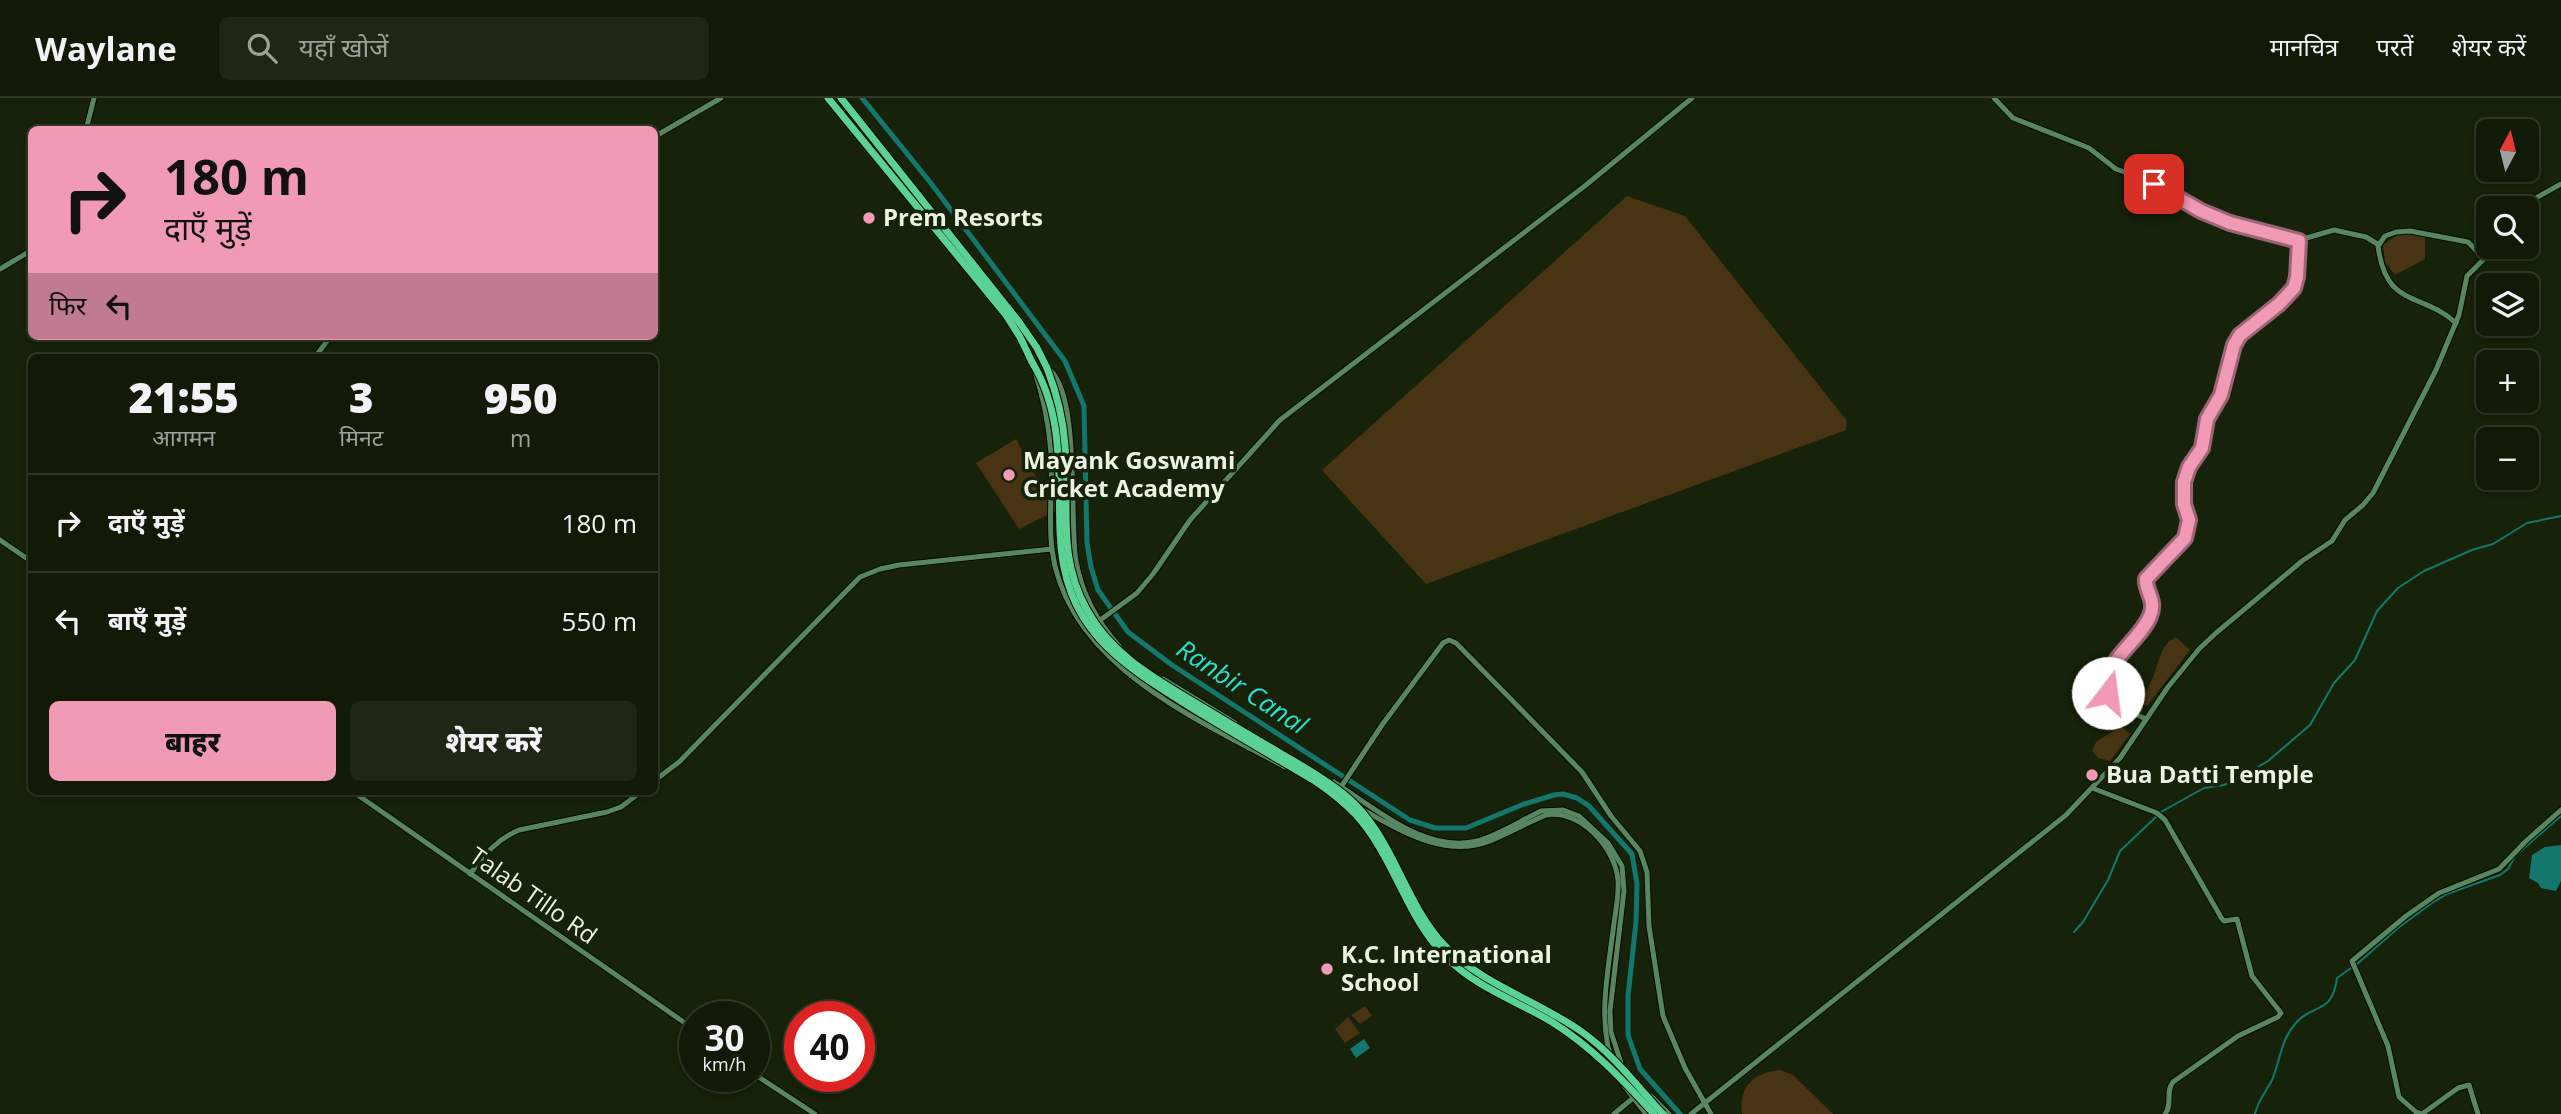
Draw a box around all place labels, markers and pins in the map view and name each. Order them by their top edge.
pin [2124,154,2184,214]
place label: Prem Resorts [883,200,1043,233]
marker: Prem Resorts [861,210,877,226]
place label: Mayank Goswami Cricket Academy [1023,443,1235,504]
marker: Mayank Goswami Cricket Academy [1001,467,1017,483]
place label: Bua Datti Temple [2106,757,2314,790]
marker: Bua Datti Temple [2084,767,2100,783]
place label: K.C. International School [1341,937,1552,998]
marker: K.C. International School [1319,961,1335,977]

